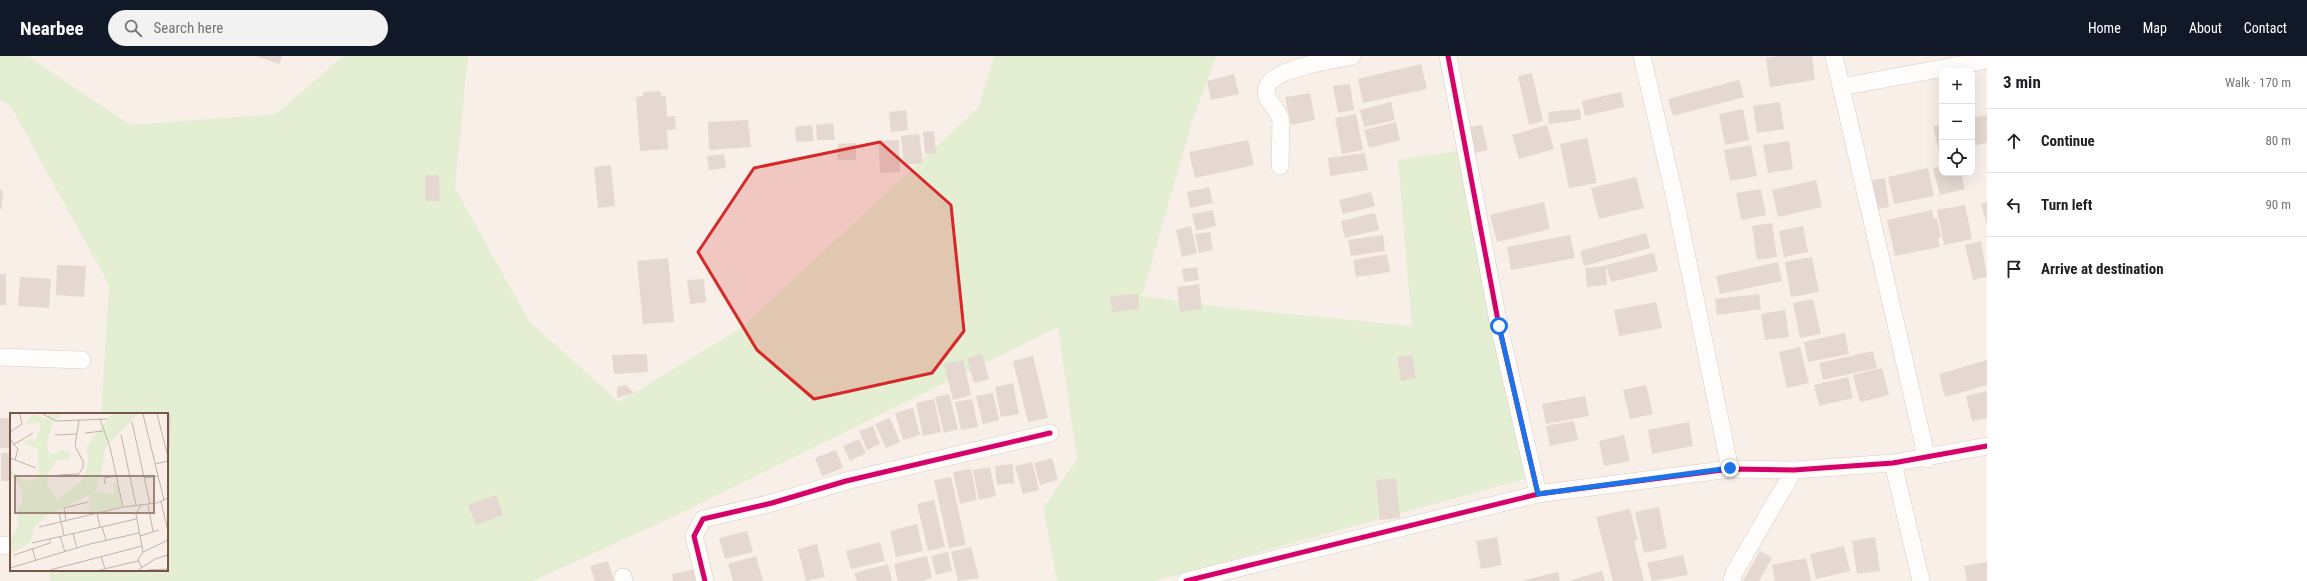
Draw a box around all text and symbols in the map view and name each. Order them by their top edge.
search box [108,10,388,46]
text: Nearbee [20,17,84,40]
icon: search [122,17,144,39]
text: Search here [154,19,223,37]
text: Home [2088,20,2121,36]
text: Map [2143,20,2167,36]
text: About [2189,20,2222,36]
text: Contact [2244,20,2287,36]
map controls [1939,68,1975,176]
button: + [1939,68,1975,104]
text: 3 min [2003,72,2041,92]
text: Walk · 170 m [2225,75,2291,90]
button: − [1939,104,1975,140]
icon: ahead [2003,130,2025,152]
text: Continue [2041,132,2095,150]
text: 80 m [2265,133,2291,148]
button: locate [1939,140,1975,176]
icon: left [2003,194,2025,216]
text: Turn left [2041,196,2092,214]
text: 90 m [2265,197,2291,212]
icon: arrive [2003,258,2025,280]
text: Arrive at destination [2041,260,2164,278]
route start [1490,317,1508,335]
inset map [10,413,168,571]
route end [1721,459,1739,477]

